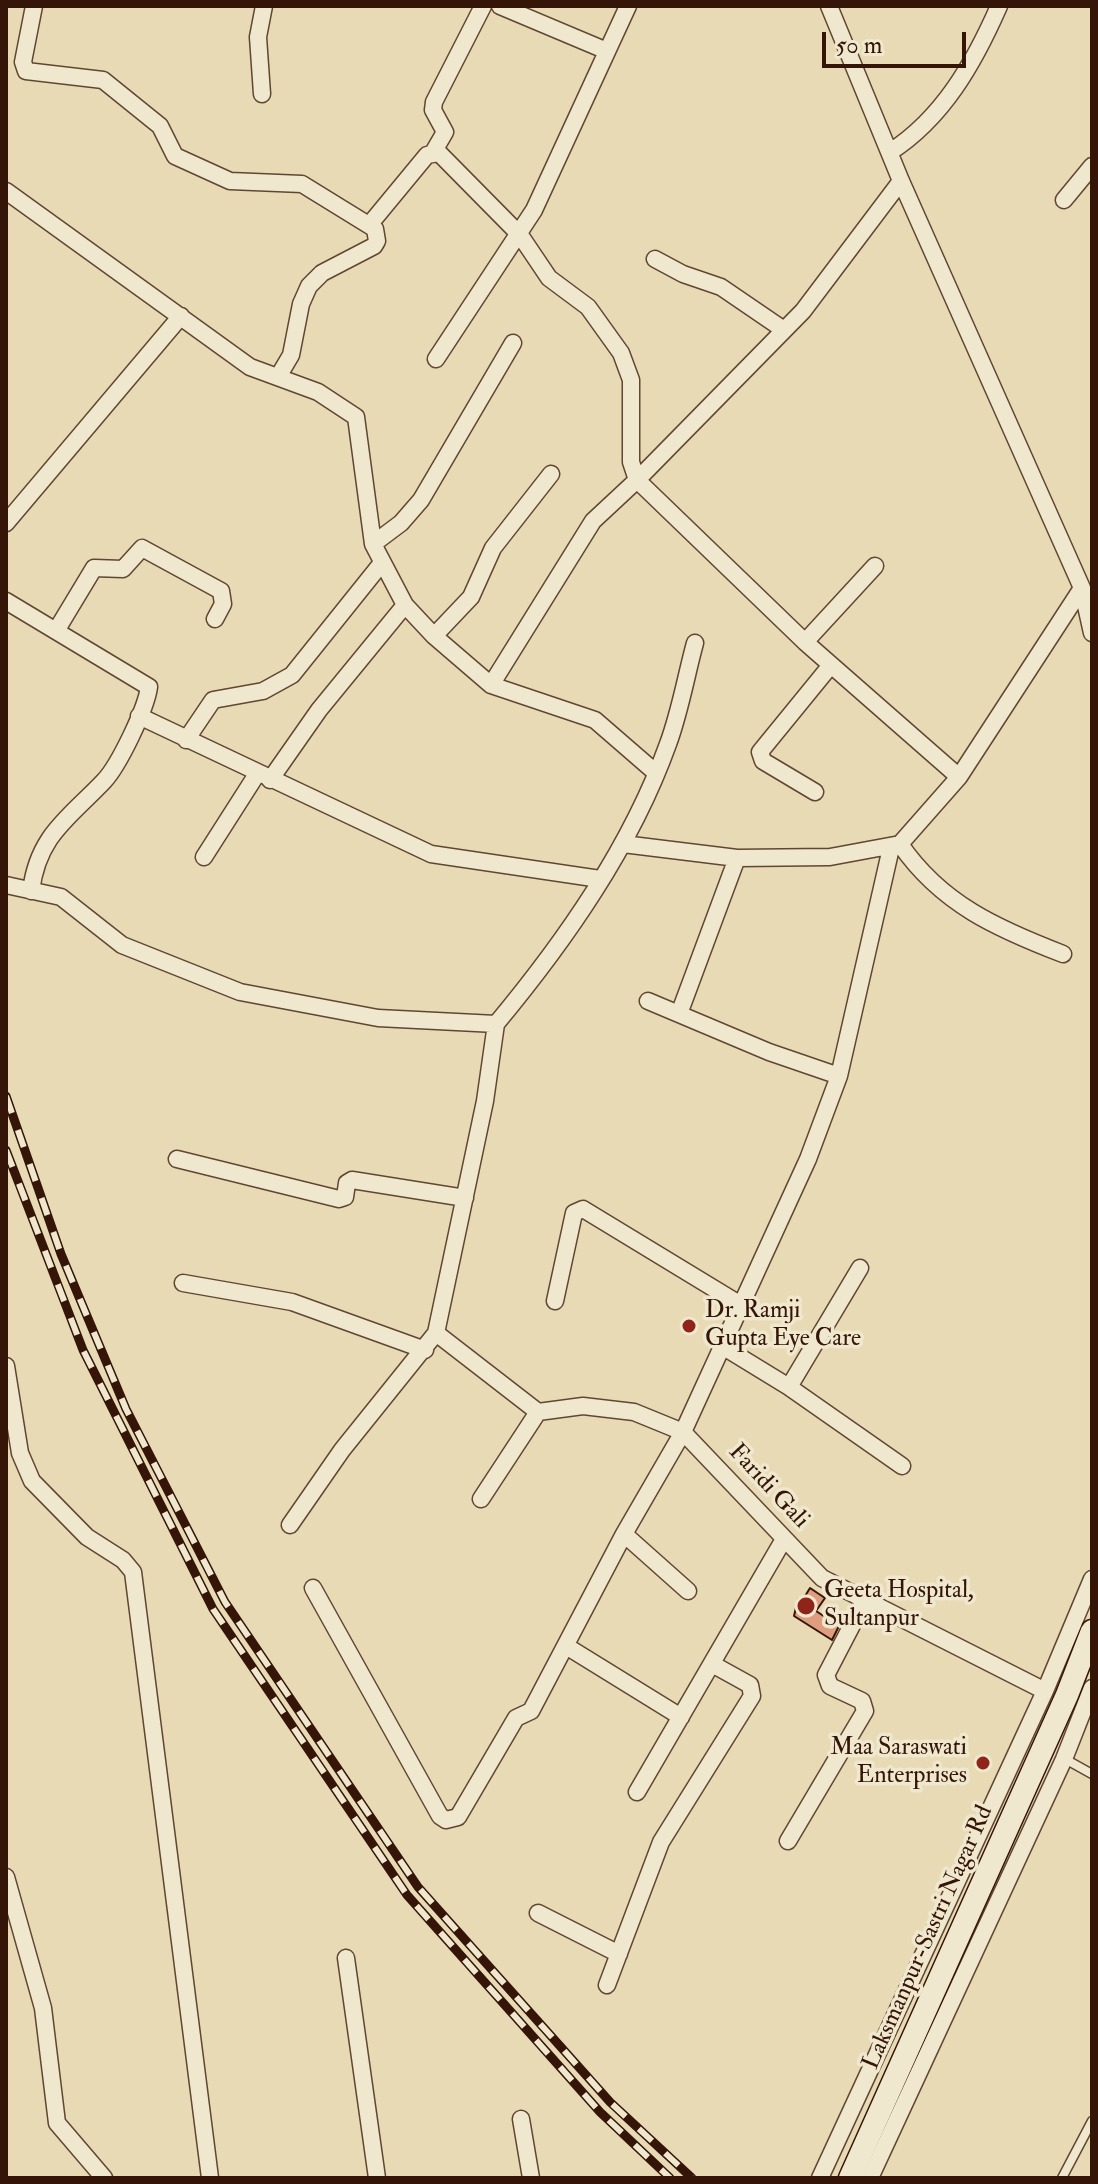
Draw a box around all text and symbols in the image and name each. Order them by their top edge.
scale bar [826,16,970,66]
text: 50 m [836,30,882,61]
place label: Dr. Ramji Gupta Eye Care [705,1298,861,1354]
marker: Dr. Ramji Gupta Eye Care [680,1317,698,1335]
street label: Faridi Gali [722,1439,814,1535]
place label: Geeta Hospital, Sultanpur [824,1578,974,1634]
marker: Geeta Hospital, Sultanpur [795,1595,817,1617]
place label: Maa Saraswati Enterprises [830,1735,967,1791]
marker: Maa Saraswati Enterprises [974,1754,992,1772]
street label: Laksmanpur-Sastri Nagar Rd [858,1802,1000,2074]

